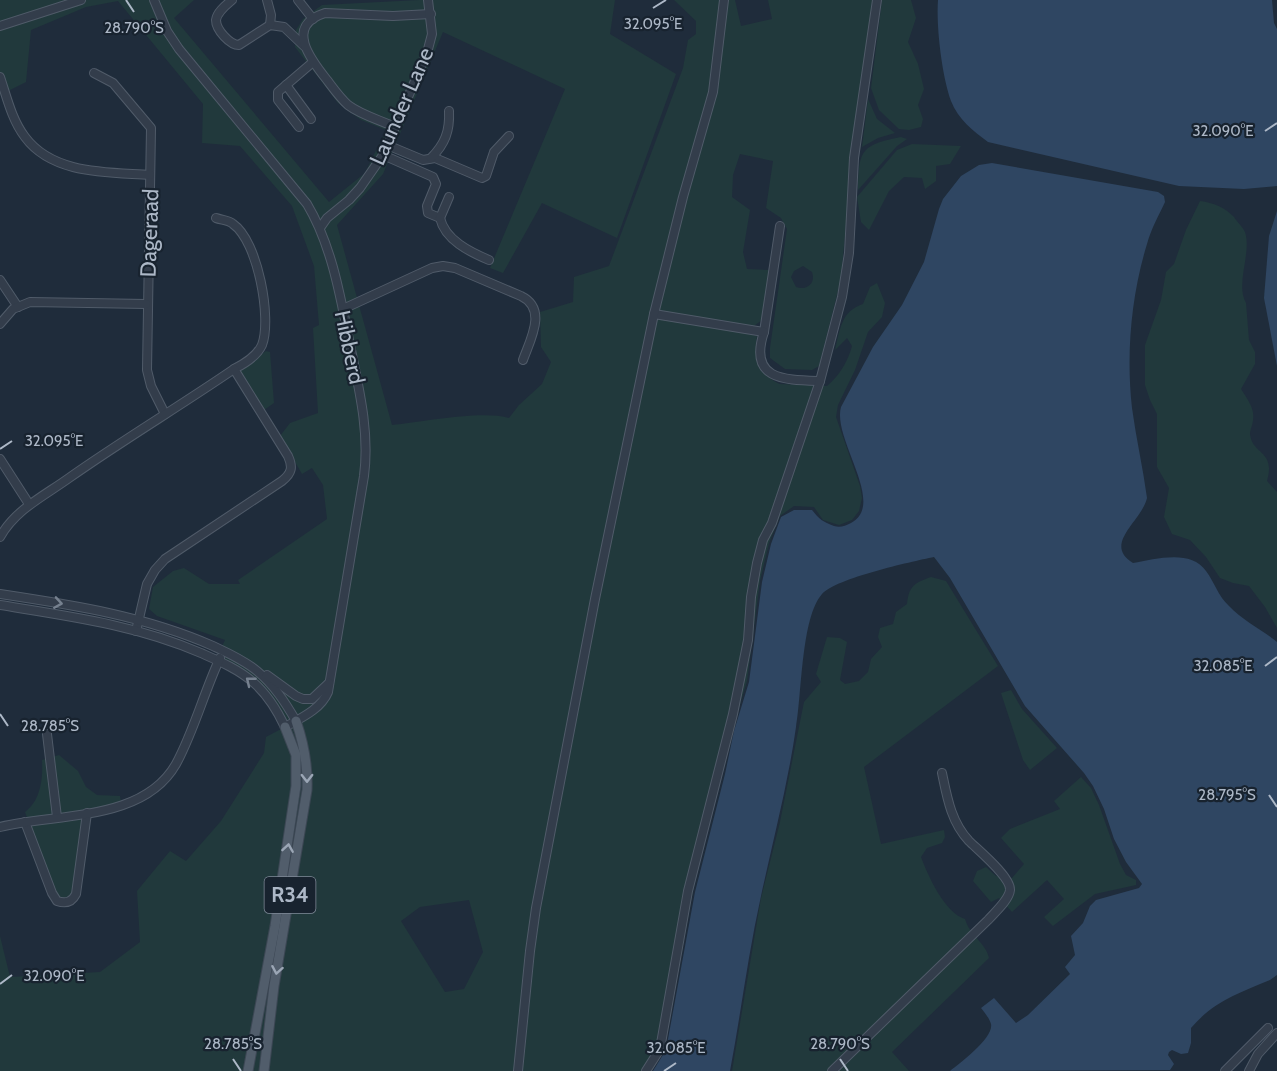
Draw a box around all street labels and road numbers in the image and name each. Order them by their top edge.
street label: Launder Lane [364,43,439,169]
street label: Dageraad [134,188,165,278]
street label: Hibberd [329,308,370,386]
road number: R34 [264,877,316,913]

